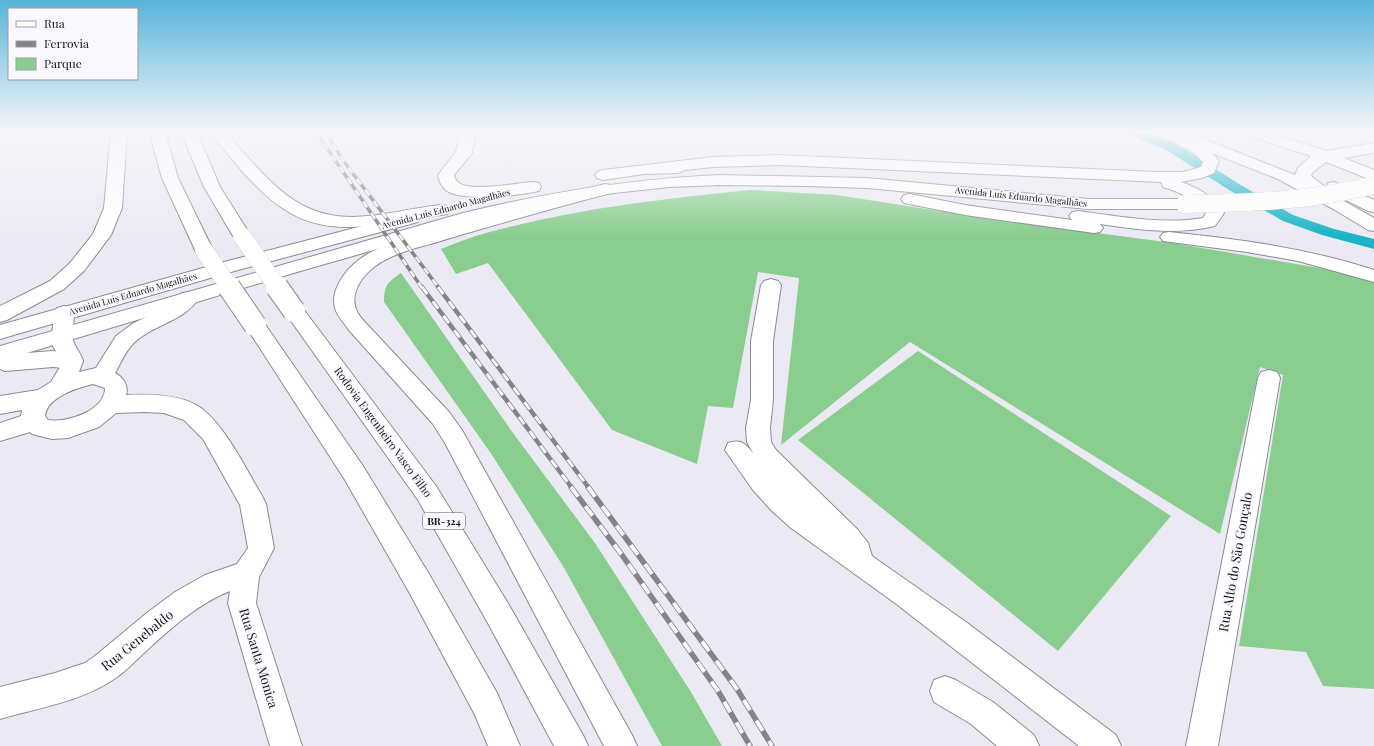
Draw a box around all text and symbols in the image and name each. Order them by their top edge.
legend [8,8,138,80]
text: Rua [44,15,65,31]
text: Ferrovia [44,35,89,51]
text: Parque [44,55,82,71]
street label: Avenida Luís Eduardo Magalhães [953,183,1088,209]
street label: Avenida Luís Eduardo Magalhães [379,185,511,231]
street label: Avenida Luís Eduardo Magalhães [66,269,198,317]
street label: Rodovia Engenheiro Vasco Filho [331,364,436,500]
street label: Rua Alto do São Gonçalo [1214,491,1255,633]
road number: BR-324 [423,513,465,529]
street label: Rua Genebaldo [97,605,176,674]
street label: Rua Santa Monica [236,606,283,710]

